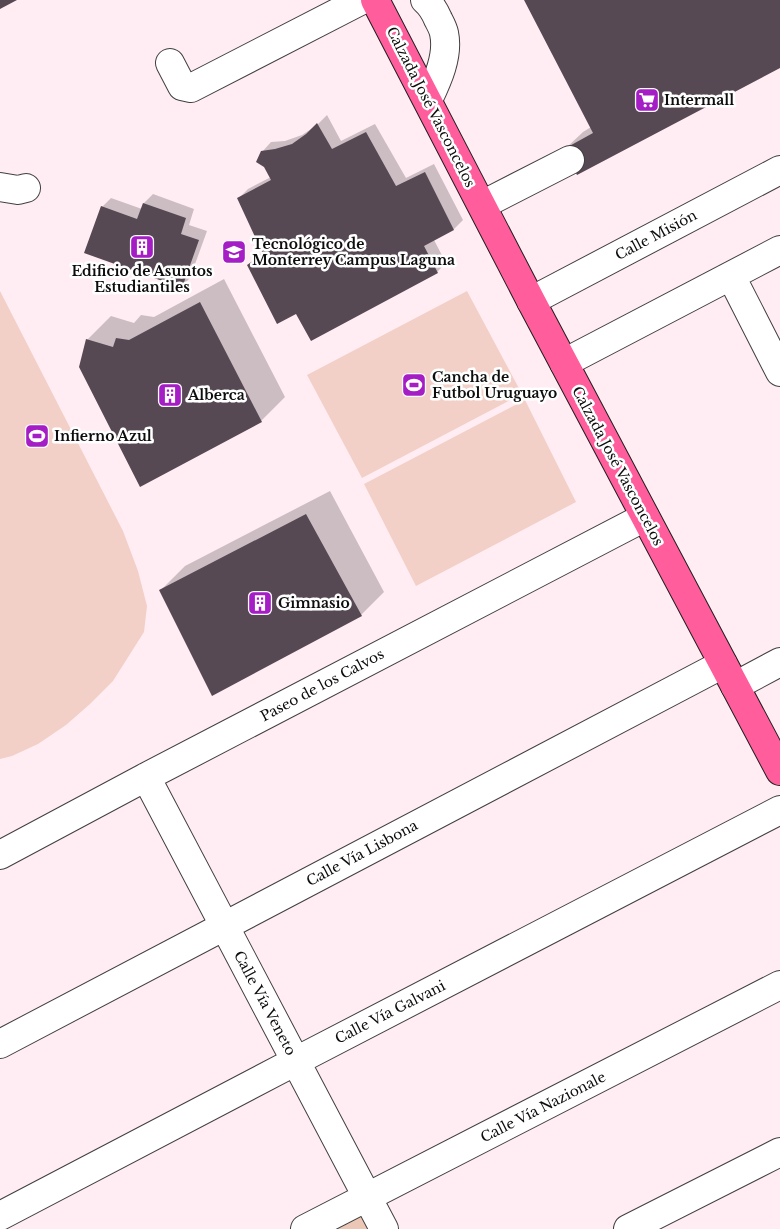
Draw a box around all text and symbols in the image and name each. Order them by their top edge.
street label: Calzada José Vasconcelos [383,24,479,190]
supermarket icon: Intermall [634,87,660,113]
place label: Intermall [664,91,734,109]
street label: Calle Misión [612,206,700,264]
building icon: Edificio de Asuntos Estudiantiles [129,234,155,260]
place label: Tecnológico de Monterrey Campus Laguna [252,235,455,269]
school or university icon: Tecnológico de Monterrey Campus Laguna [221,239,247,265]
place label: Edificio de Asuntos Estudiantiles [71,262,213,296]
place label: Cancha de Futbol Uruguayo [432,368,557,402]
sports icon: Cancha de Futbol Uruguayo [401,372,427,398]
building icon: Alberca [157,382,183,408]
street label: Calzada José Vasconcelos [568,383,668,549]
place label: Alberca [187,386,245,404]
sports icon: Infierno Azul [24,423,50,449]
place label: Infierno Azul [54,427,152,445]
building icon: Gimnasio [247,590,273,616]
place label: Gimnasio [278,594,350,612]
street label: Paseo de los Calvos [257,645,387,725]
street label: Calle Vía Lisbona [303,816,421,890]
street label: Calle Vía Veneto [230,948,300,1058]
street label: Calle Vía Galvani [332,976,448,1048]
street label: Calle Vía Nazionale [477,1068,609,1146]

